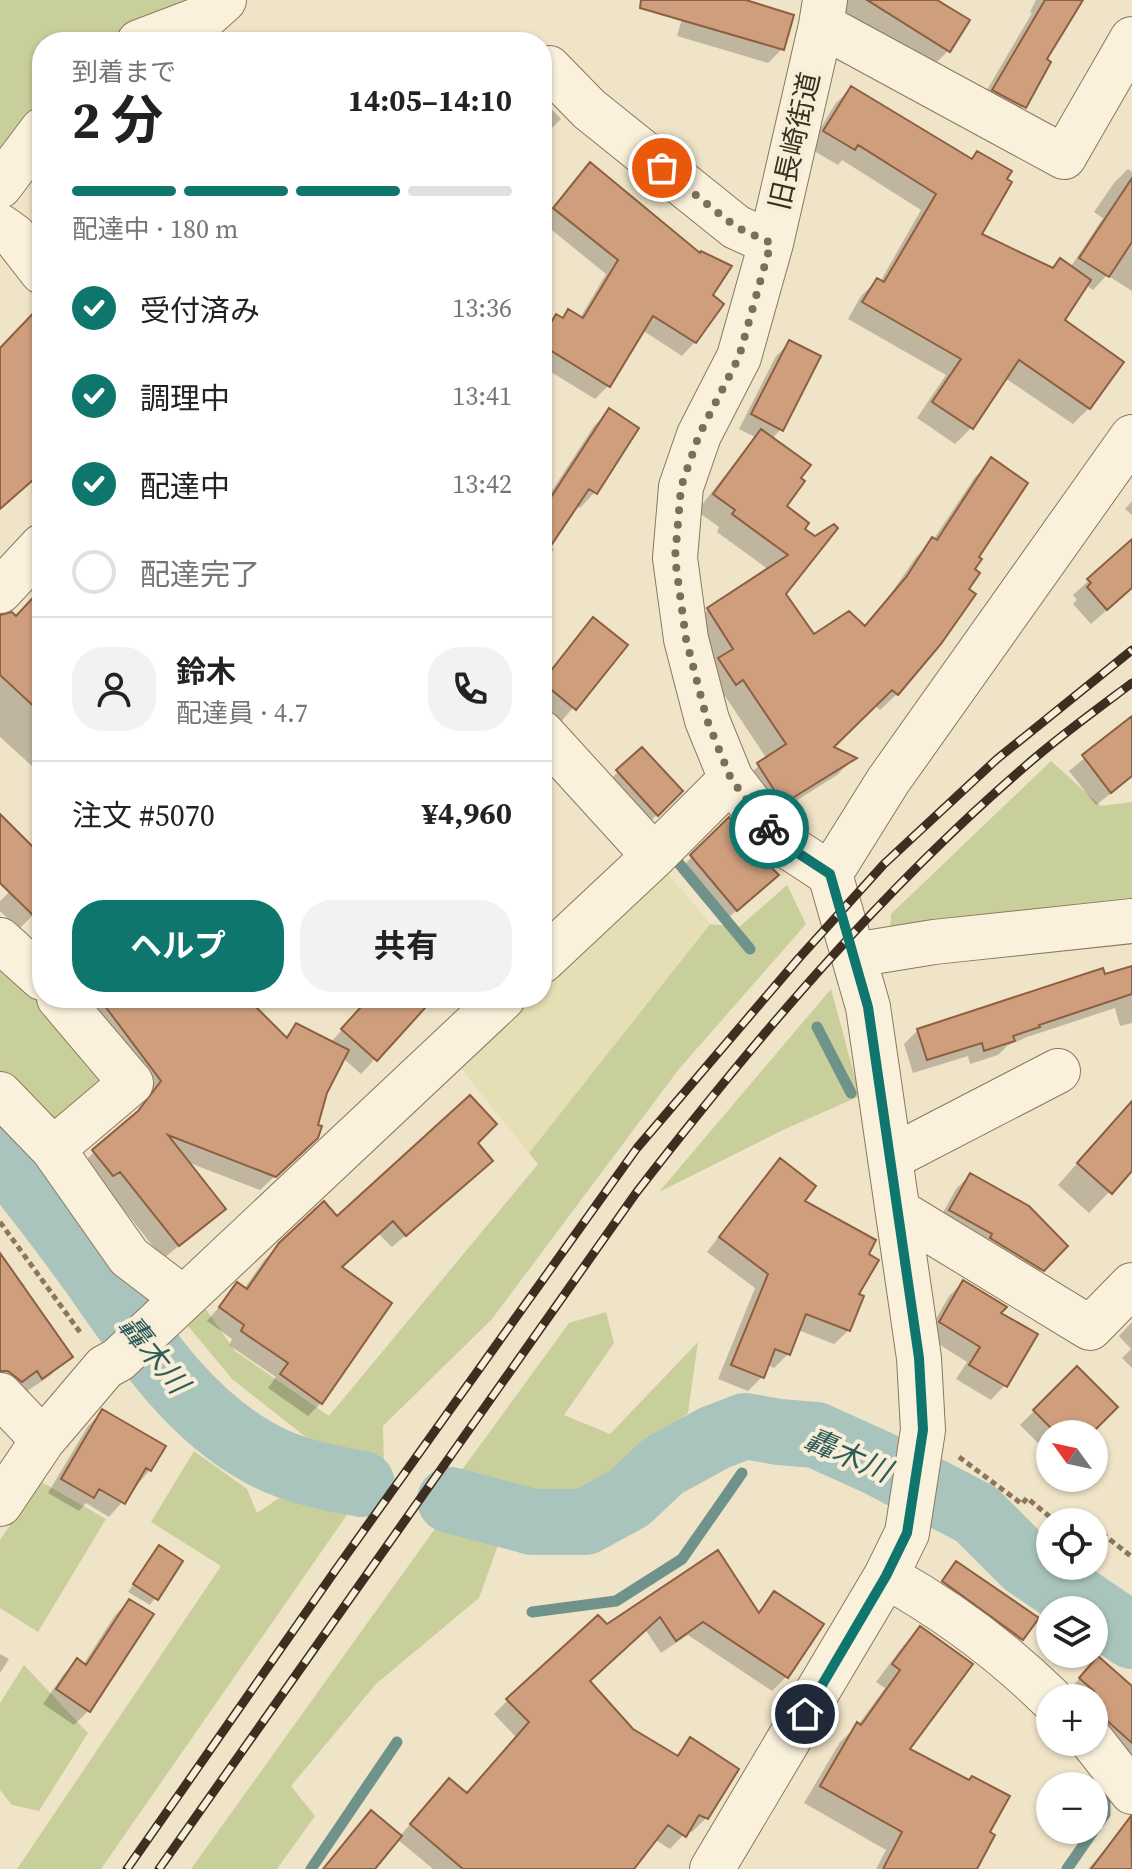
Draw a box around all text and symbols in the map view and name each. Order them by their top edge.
text: 到着まで [72,54,176,90]
street label: 旧長崎街道 [760,69,828,213]
text: 14:05–14:10 [348,80,512,121]
text: 2 分 [72,84,163,155]
pin [628,134,696,202]
icon: bag [640,146,684,190]
text: 配達中 · 180 m [72,211,238,247]
icon: check [72,286,116,330]
text: 受付済み [140,290,260,331]
text: 13:36 [452,290,512,326]
icon: check [72,374,116,418]
text: 調理中 [140,378,230,419]
text: 13:41 [452,378,512,414]
icon: check [72,462,116,506]
text: 配達中 [140,466,230,507]
text: 13:42 [452,466,512,502]
text: 配達完了 [140,554,260,595]
button: person [72,647,156,731]
button: phone [428,647,512,731]
text: 鈴木 [176,651,236,692]
text: 配達員 · 4.7 [176,695,308,731]
courier [729,789,809,869]
text: ¥4,960 [422,793,512,834]
text: 注文 #5070 [72,795,215,836]
icon: bike [747,807,791,851]
button: ヘルプ [72,900,284,992]
button: 共有 [300,900,512,992]
water label: 轟木川 [110,1306,200,1404]
water label: 轟木川 [799,1419,900,1493]
north arrow [1036,1420,1108,1492]
map controls [1036,1420,1108,1844]
button: locate [1036,1508,1108,1580]
button: layers [1036,1596,1108,1668]
pin [771,1680,839,1748]
button: + [1036,1684,1108,1756]
icon: home [783,1692,827,1736]
button: − [1036,1772,1108,1844]

